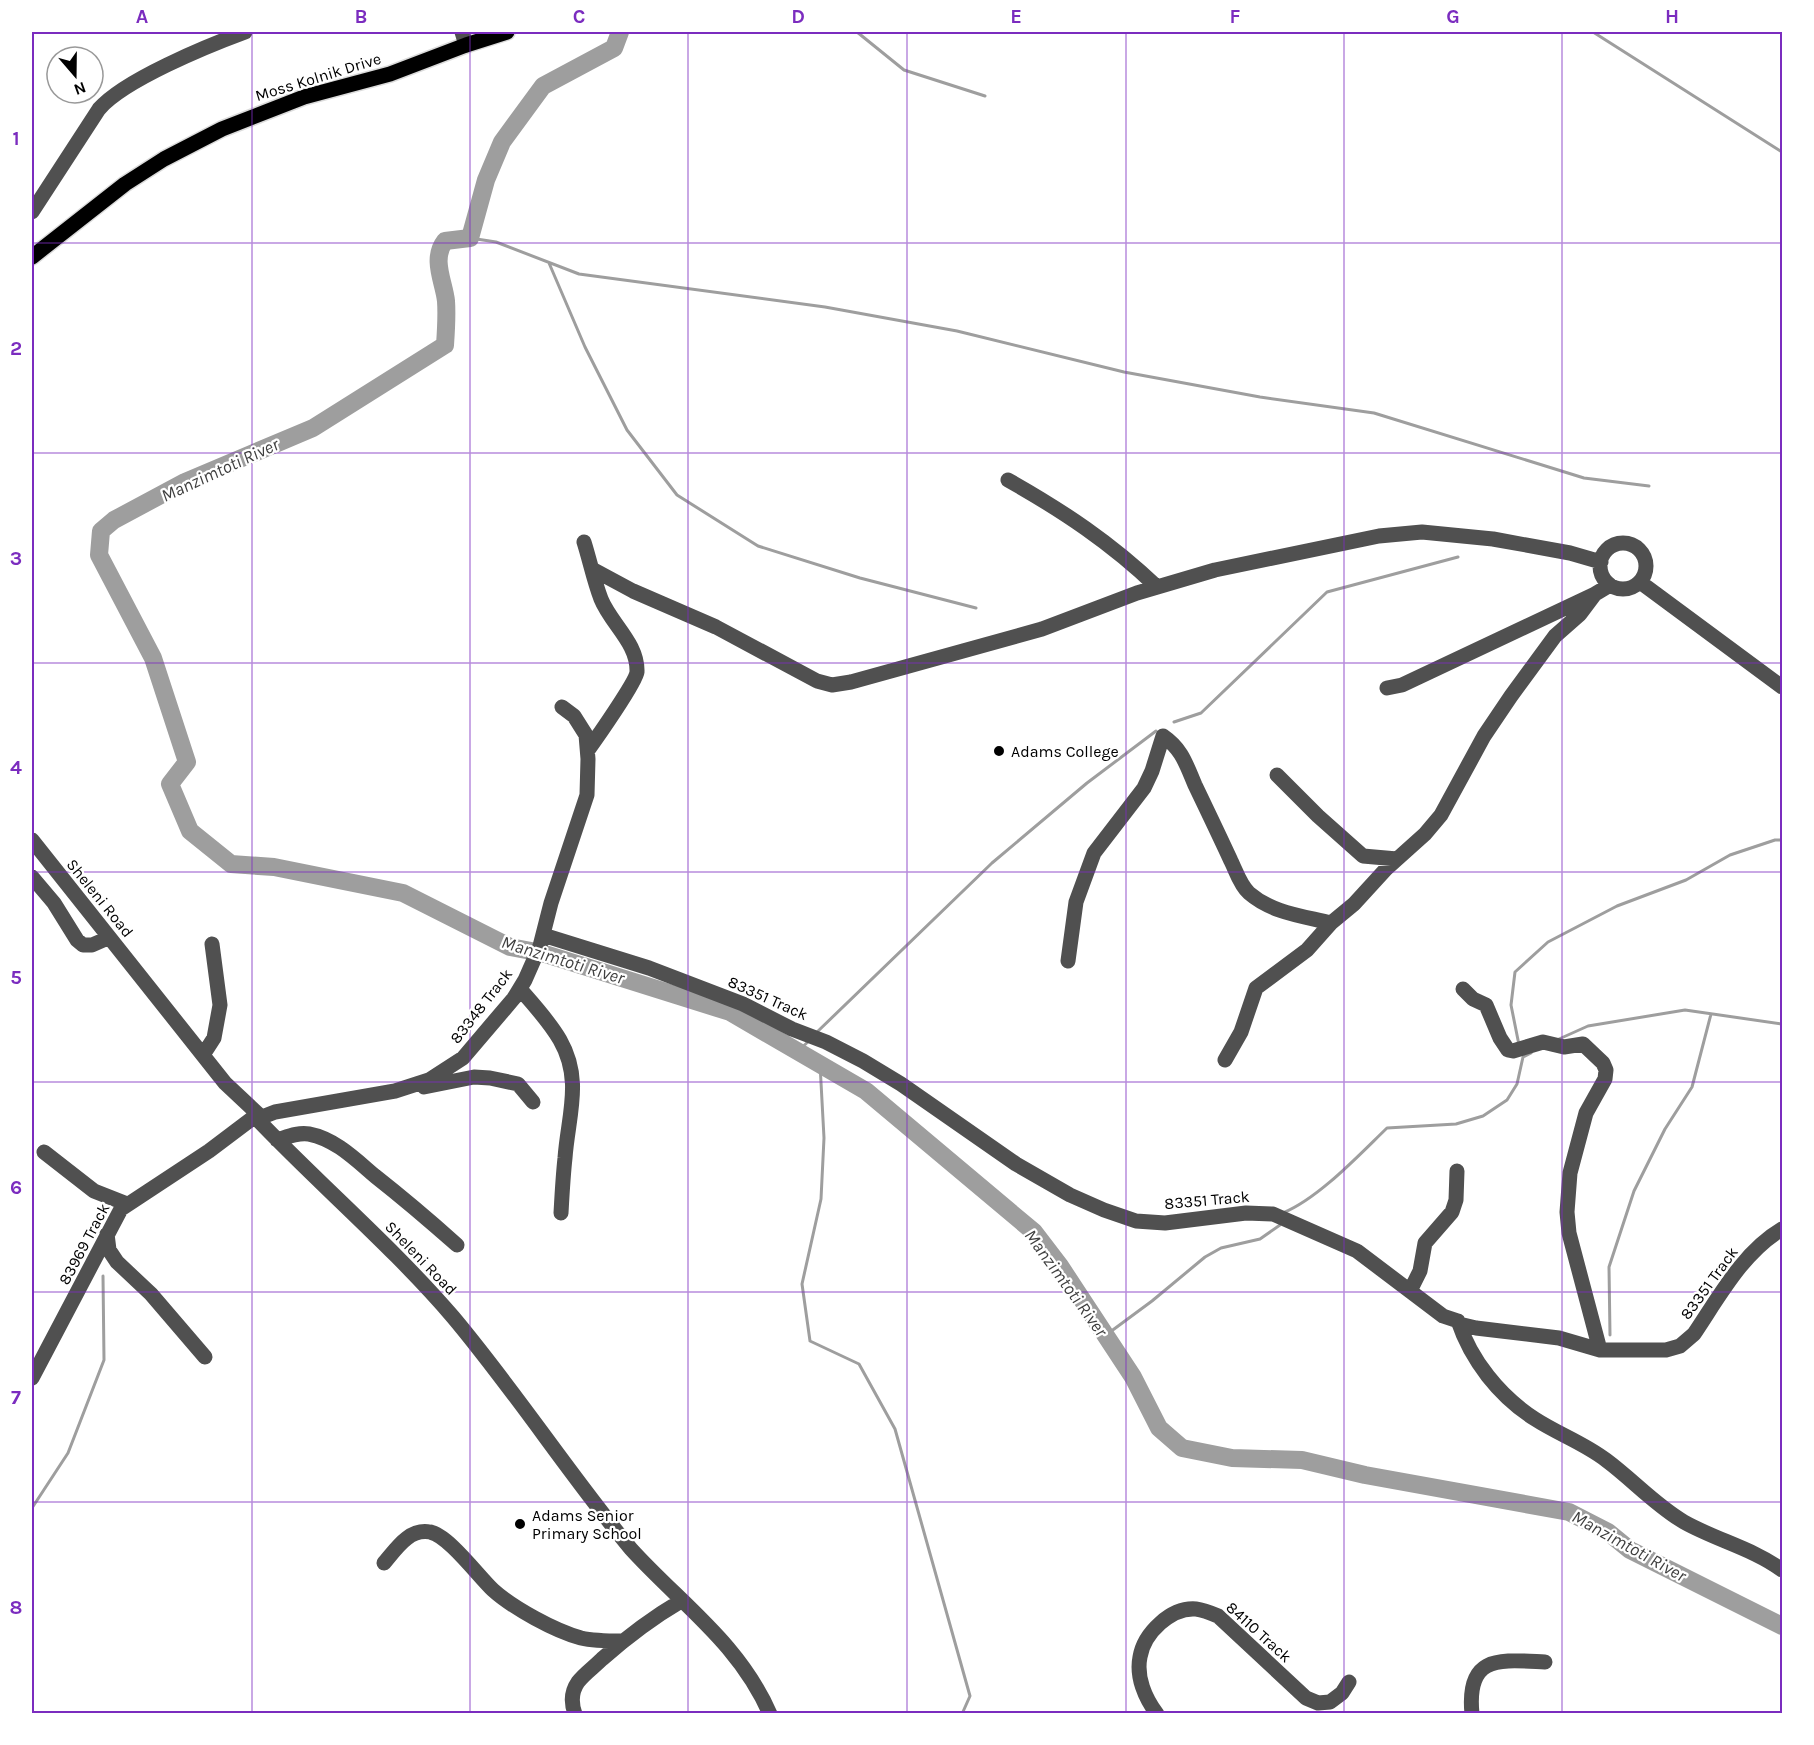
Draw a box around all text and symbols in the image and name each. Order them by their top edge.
text: A [136,5,149,28]
text: B [355,5,367,28]
text: C [573,5,585,28]
text: D [791,5,805,28]
text: E [1010,5,1022,28]
text: F [1230,5,1241,28]
text: G [1446,5,1460,28]
text: H [1665,5,1679,28]
north arrow [45,45,105,105]
street label: Moss Kolnik Drive [253,49,383,105]
text: N [71,78,89,100]
text: 1 [12,127,20,150]
text: 2 [10,337,22,360]
water label: Manzimtoti River [158,433,283,507]
text: 3 [10,547,22,570]
place label: Adams College [1011,742,1119,761]
marker: Adams College [992,744,1006,758]
text: 4 [10,756,22,779]
street label: Sheleni Road [63,855,137,941]
water label: Manzimtoti River [499,931,628,989]
street label: 83348 Track [446,965,516,1047]
text: 5 [10,966,22,989]
street label: 83351 Track [725,972,811,1024]
text: 6 [10,1176,22,1199]
street label: 83351 Track [1164,1187,1250,1213]
street label: 83969 Track [55,1200,113,1288]
street label: Sheleni Road [381,1217,461,1299]
water label: Manzimtoti River [1020,1225,1113,1342]
street label: 83351 Track [1676,1243,1742,1323]
text: 7 [11,1386,21,1409]
water label: Manzimtoti River [1568,1505,1691,1587]
place label: Adams Senior Primary School [532,1506,642,1543]
marker: Adams Senior Primary School [513,1517,527,1531]
text: 8 [10,1596,22,1619]
street label: 84110 Track [1222,1598,1296,1666]

